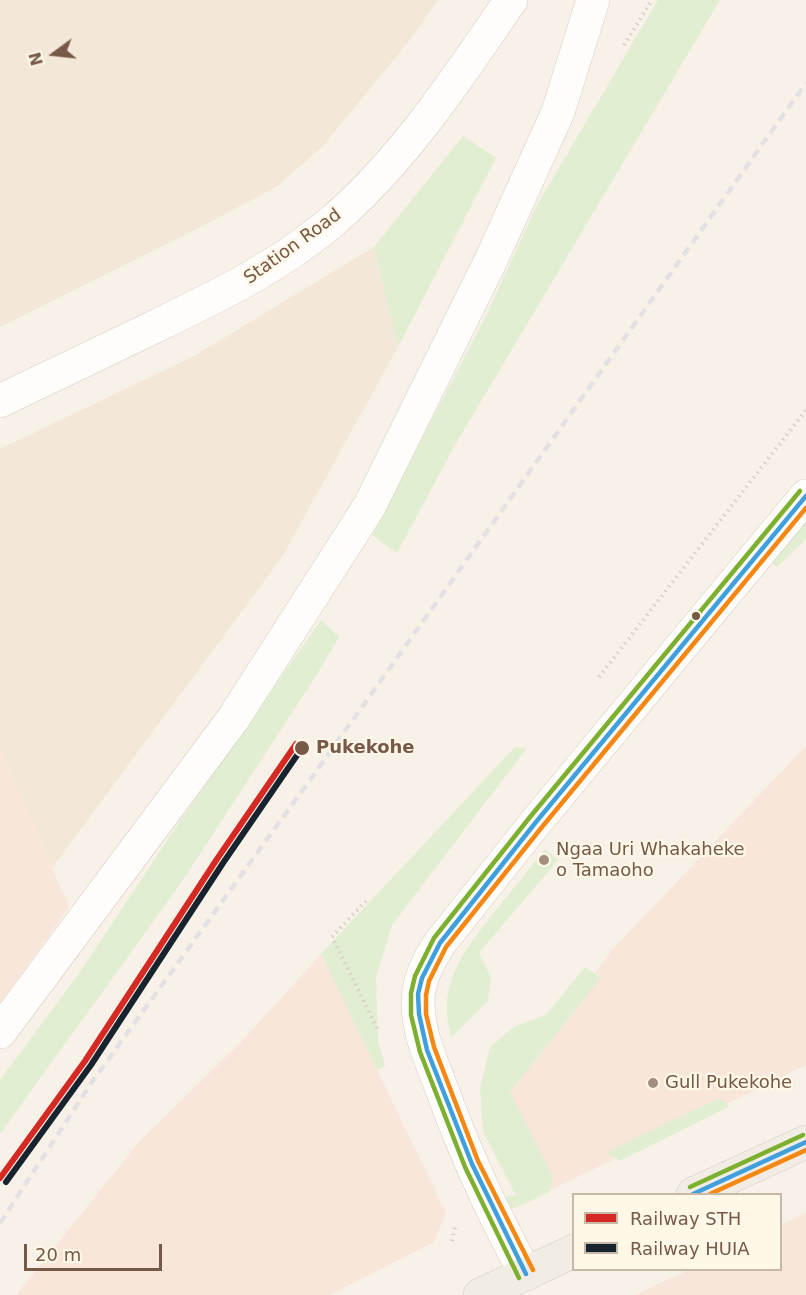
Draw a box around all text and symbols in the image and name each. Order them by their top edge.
north arrow [24,24,84,84]
text: N [25,50,47,68]
street label: Station Road [240,204,346,290]
unlabelled marker [690,610,702,622]
place label: Pukekohe [316,737,415,759]
marker: Pukekohe [293,739,311,757]
place label: Ngaa Uri Whakaheke o Tamaoho [556,839,745,882]
marker: Ngaa Uri Whakaheke o Tamaoho [537,853,551,867]
place label: Gull Pukekohe [665,1072,792,1094]
marker: Gull Pukekohe [646,1076,660,1090]
legend [572,1193,782,1271]
text: Railway STH [630,1208,741,1229]
scale bar [27,1232,165,1270]
text: Railway HUIA [630,1238,750,1259]
text: 20 m [35,1244,81,1265]

